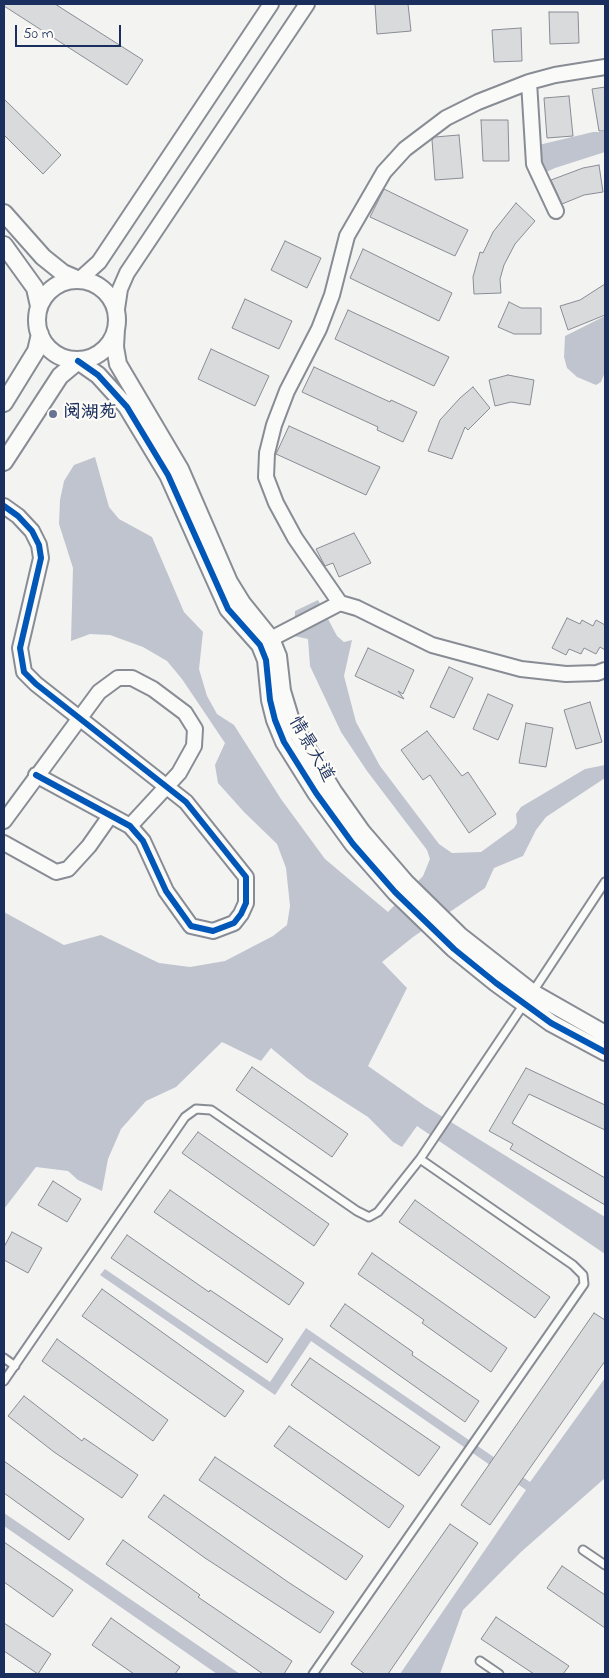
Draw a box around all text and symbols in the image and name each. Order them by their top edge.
scale bar [18,15,124,47]
text: 50 m [23,23,53,45]
place label: 阅湖苑 [63,403,117,425]
marker: 阅湖苑 [47,408,59,420]
street label: 情景大道 [283,713,337,787]

